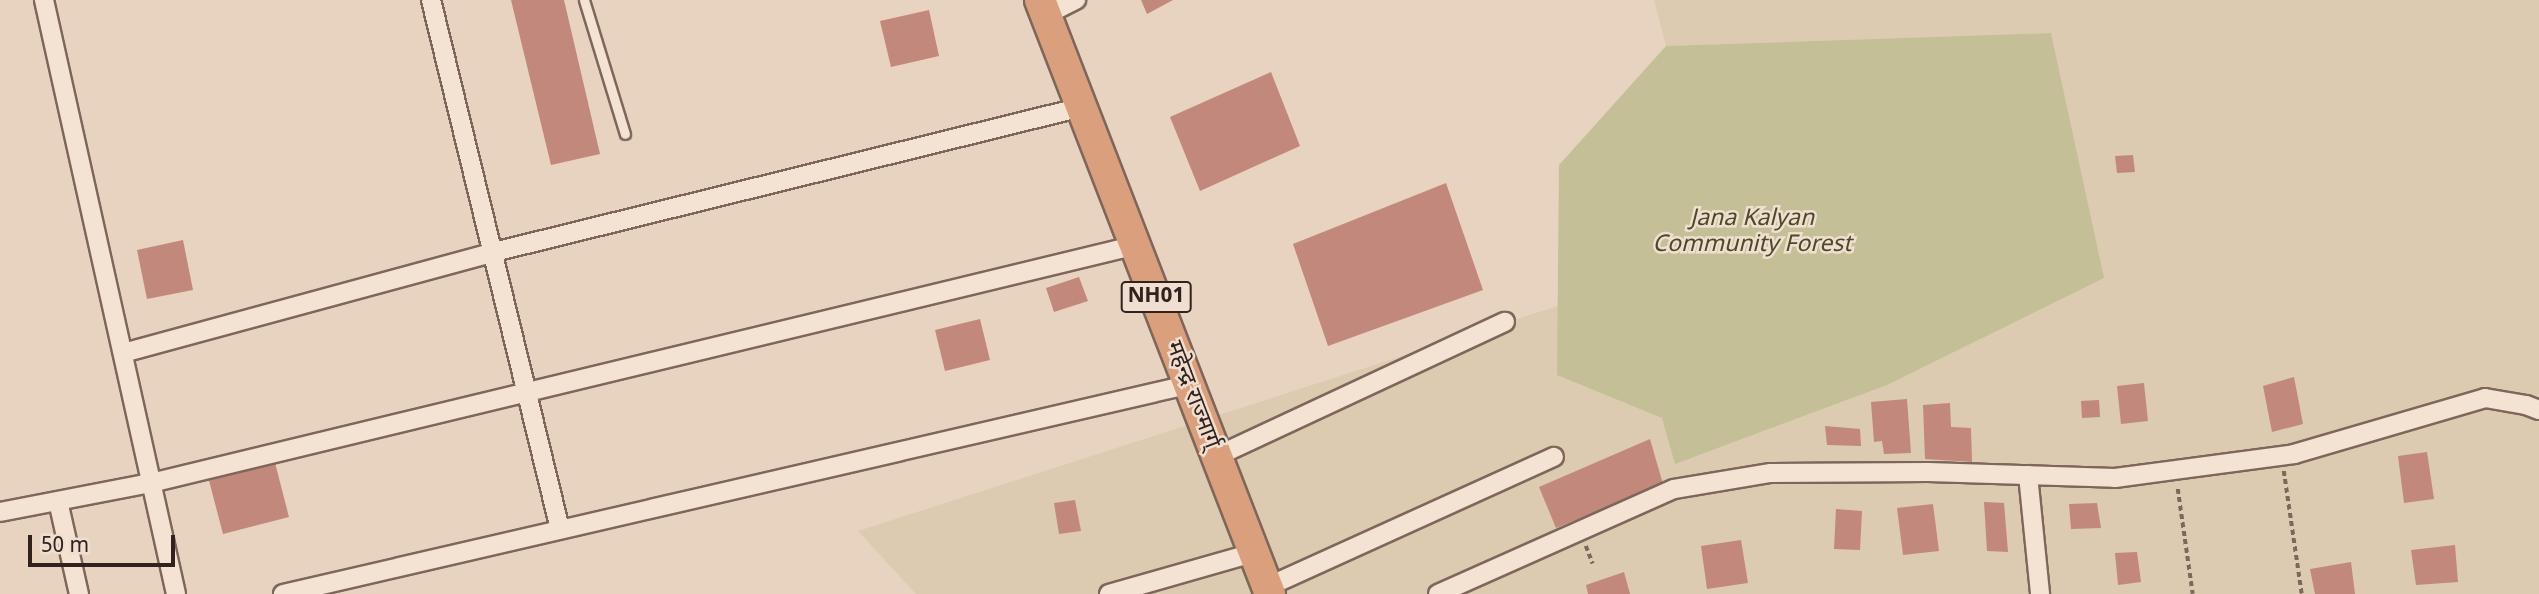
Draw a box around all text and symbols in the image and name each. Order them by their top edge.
park label: Jana Kalyan Community Forest [1652,205,1852,259]
road number: NH01 [1119,280,1193,314]
street label: महेन्द्र राज्मार्ग् [1159,338,1225,452]
scale bar [32,520,178,564]
text: 50 m [41,533,89,561]

